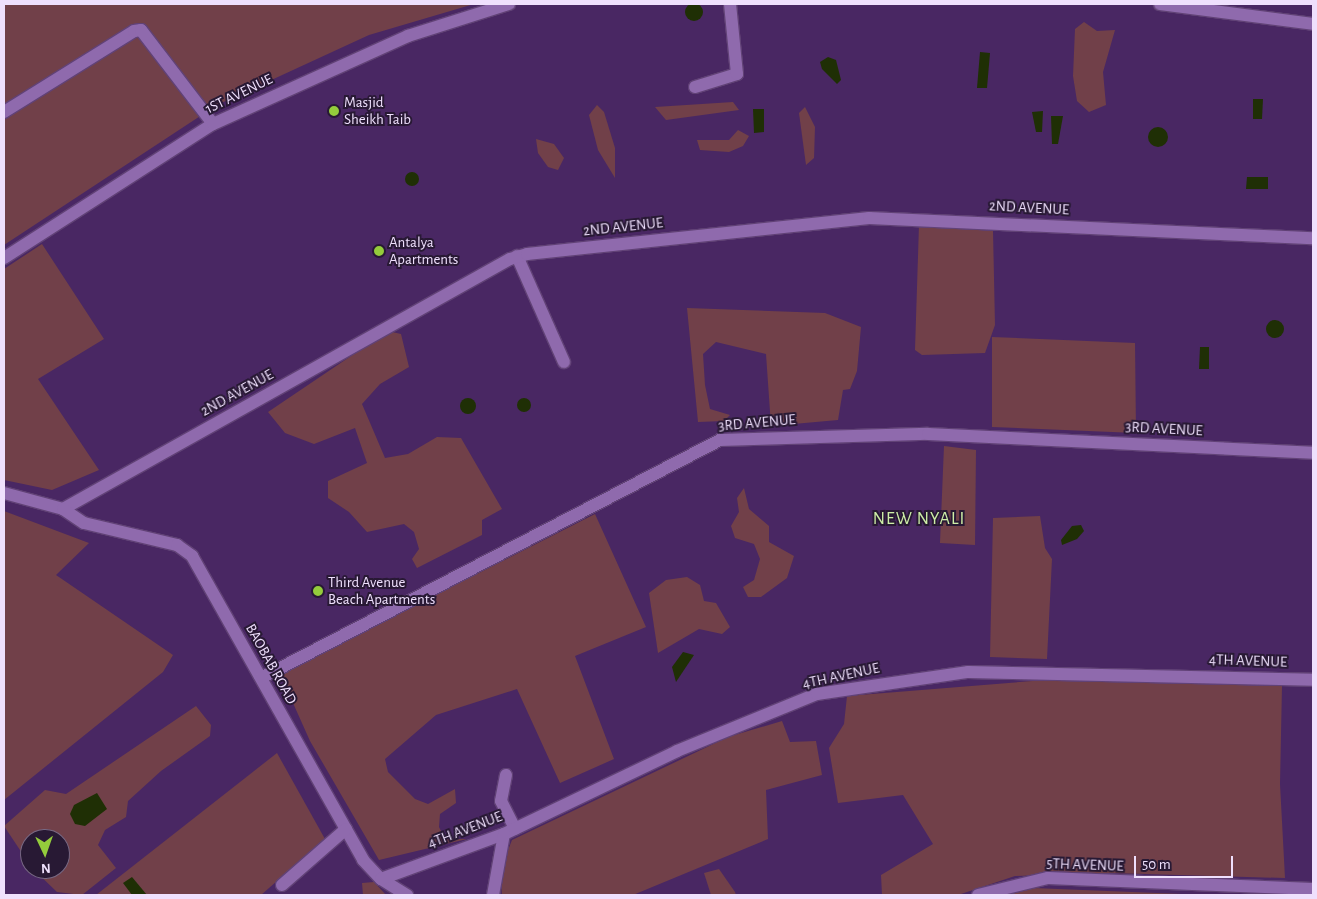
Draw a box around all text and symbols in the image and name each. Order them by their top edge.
street label: 1ST AVENUE [202,70,276,118]
place label: Masjid Sheikh Taib [344,93,411,128]
marker: Masjid Sheikh Taib [328,105,340,117]
street label: 2ND AVENUE [989,197,1069,219]
street label: 2ND AVENUE [582,214,664,240]
place label: Antalya Apartments [389,233,458,268]
marker: Antalya Apartments [373,245,385,257]
street label: 2ND AVENUE [198,366,276,420]
street label: 3RD AVENUE [718,411,796,435]
street label: 3RD AVENUE [1125,418,1203,440]
district label: NEW NYALI [872,508,966,530]
place label: Third Avenue Beach Apartments [328,573,435,608]
marker: Third Avenue Beach Apartments [312,585,324,597]
street label: BAOBAB ROAD [242,621,300,707]
street label: 4TH AVENUE [1209,651,1287,671]
street label: 4TH AVENUE [801,659,881,693]
street label: 4TH AVENUE [425,808,505,852]
north arrow [20,829,70,879]
scale bar [1137,846,1236,878]
street label: 5TH AVENUE [1046,855,1124,875]
text: 50 m [1142,857,1171,872]
text: N [41,861,51,875]

